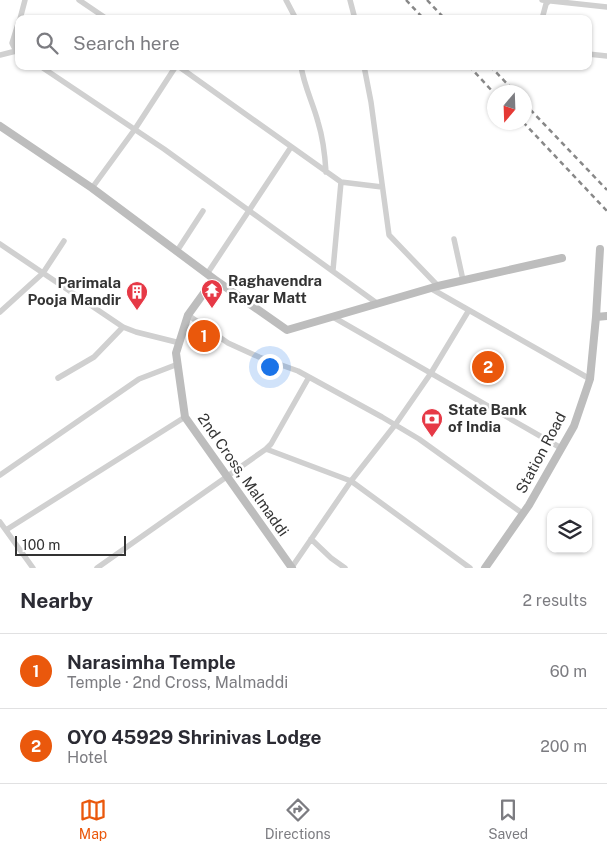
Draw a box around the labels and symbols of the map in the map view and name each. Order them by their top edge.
north arrow [487,85,532,130]
place label: Raghavendra Rayar Matt [228,272,322,306]
place label: Parimala Pooja Mandir [27,274,121,308]
temple icon: Raghavendra Rayar Matt [200,278,224,309]
building icon: Parimala Pooja Mandir [125,280,149,311]
pin: 1 [188,317,220,355]
pin: 2 [472,348,504,386]
your location [257,354,283,380]
place label: State Bank of India [448,401,527,435]
bank icon: State Bank of India [420,407,444,438]
street label: Station Road [512,409,569,496]
street label: 2nd Cross, Malmaddi [195,410,292,539]
scale bar [15,533,126,556]

